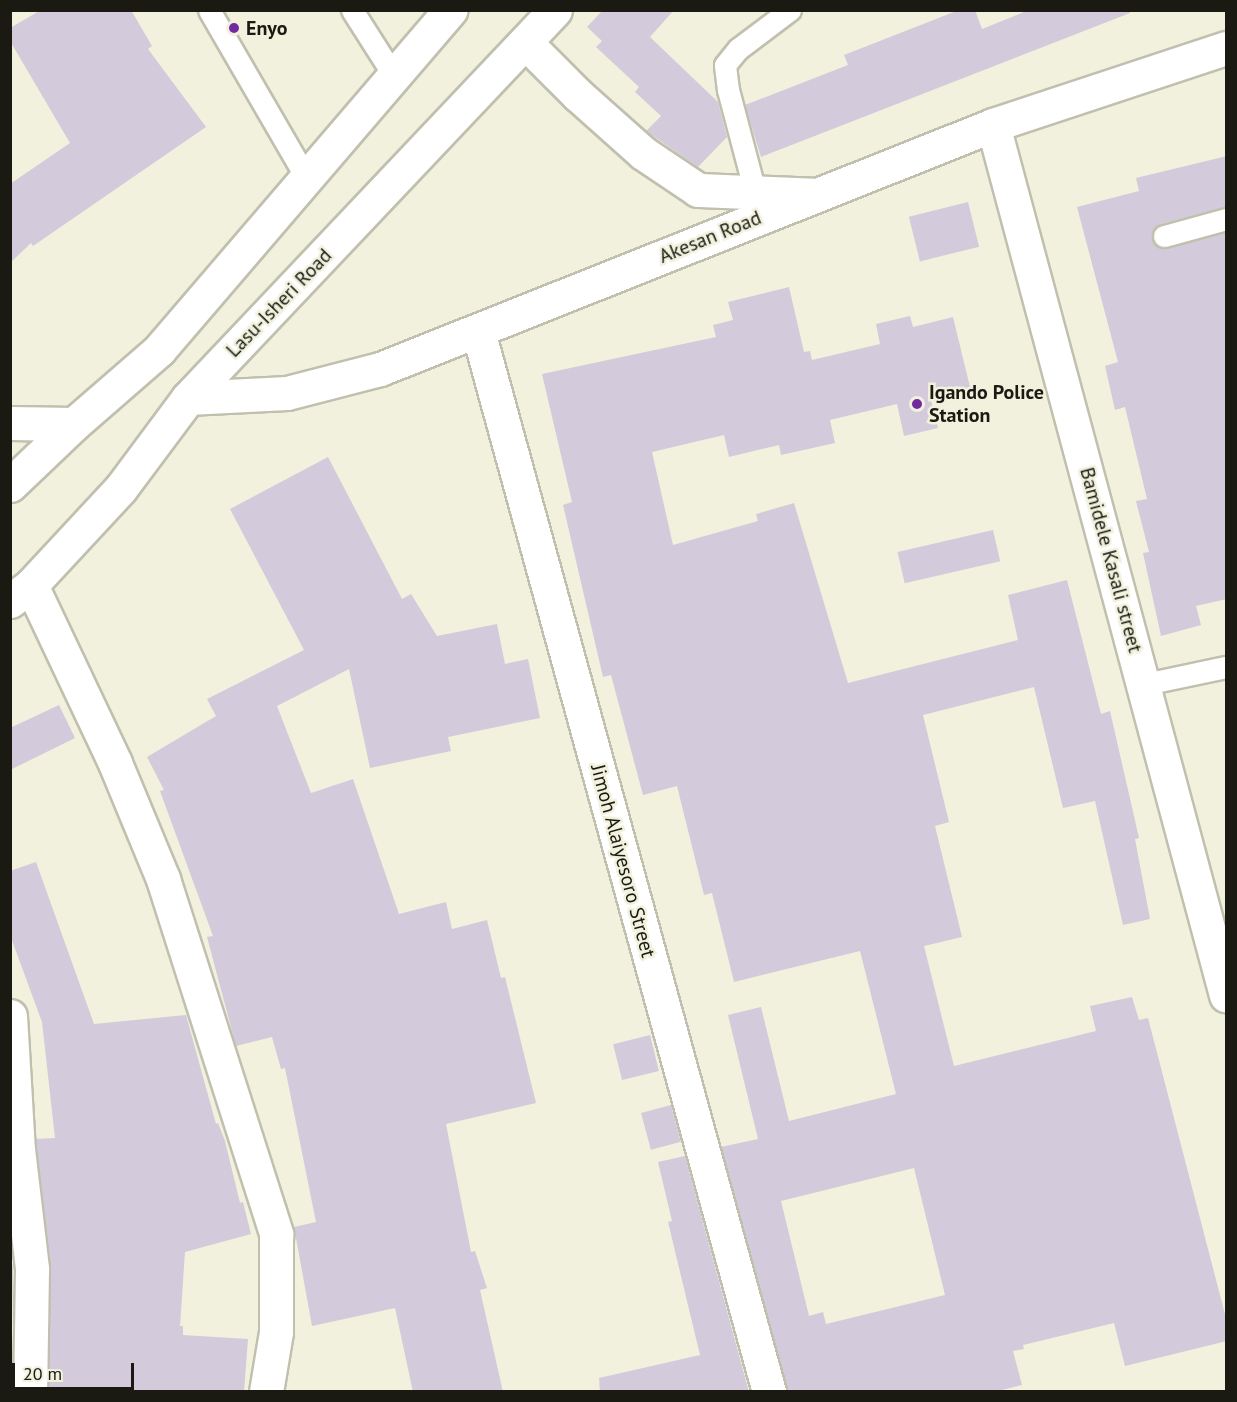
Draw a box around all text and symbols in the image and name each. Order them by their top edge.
place label: Enyo [246,16,287,40]
marker: Enyo [227,21,241,35]
street label: Akesan Road [655,206,765,268]
street label: Lasu-Isheri Road [221,244,337,362]
place label: Igando Police Station [929,380,1044,427]
marker: Igando Police Station [910,397,924,411]
street label: Bamidele Kasali street [1075,465,1147,655]
street label: Jimoh Alaiyesoro Street [586,762,660,960]
scale bar [15,1351,136,1389]
text: 20 m [23,1362,62,1385]

